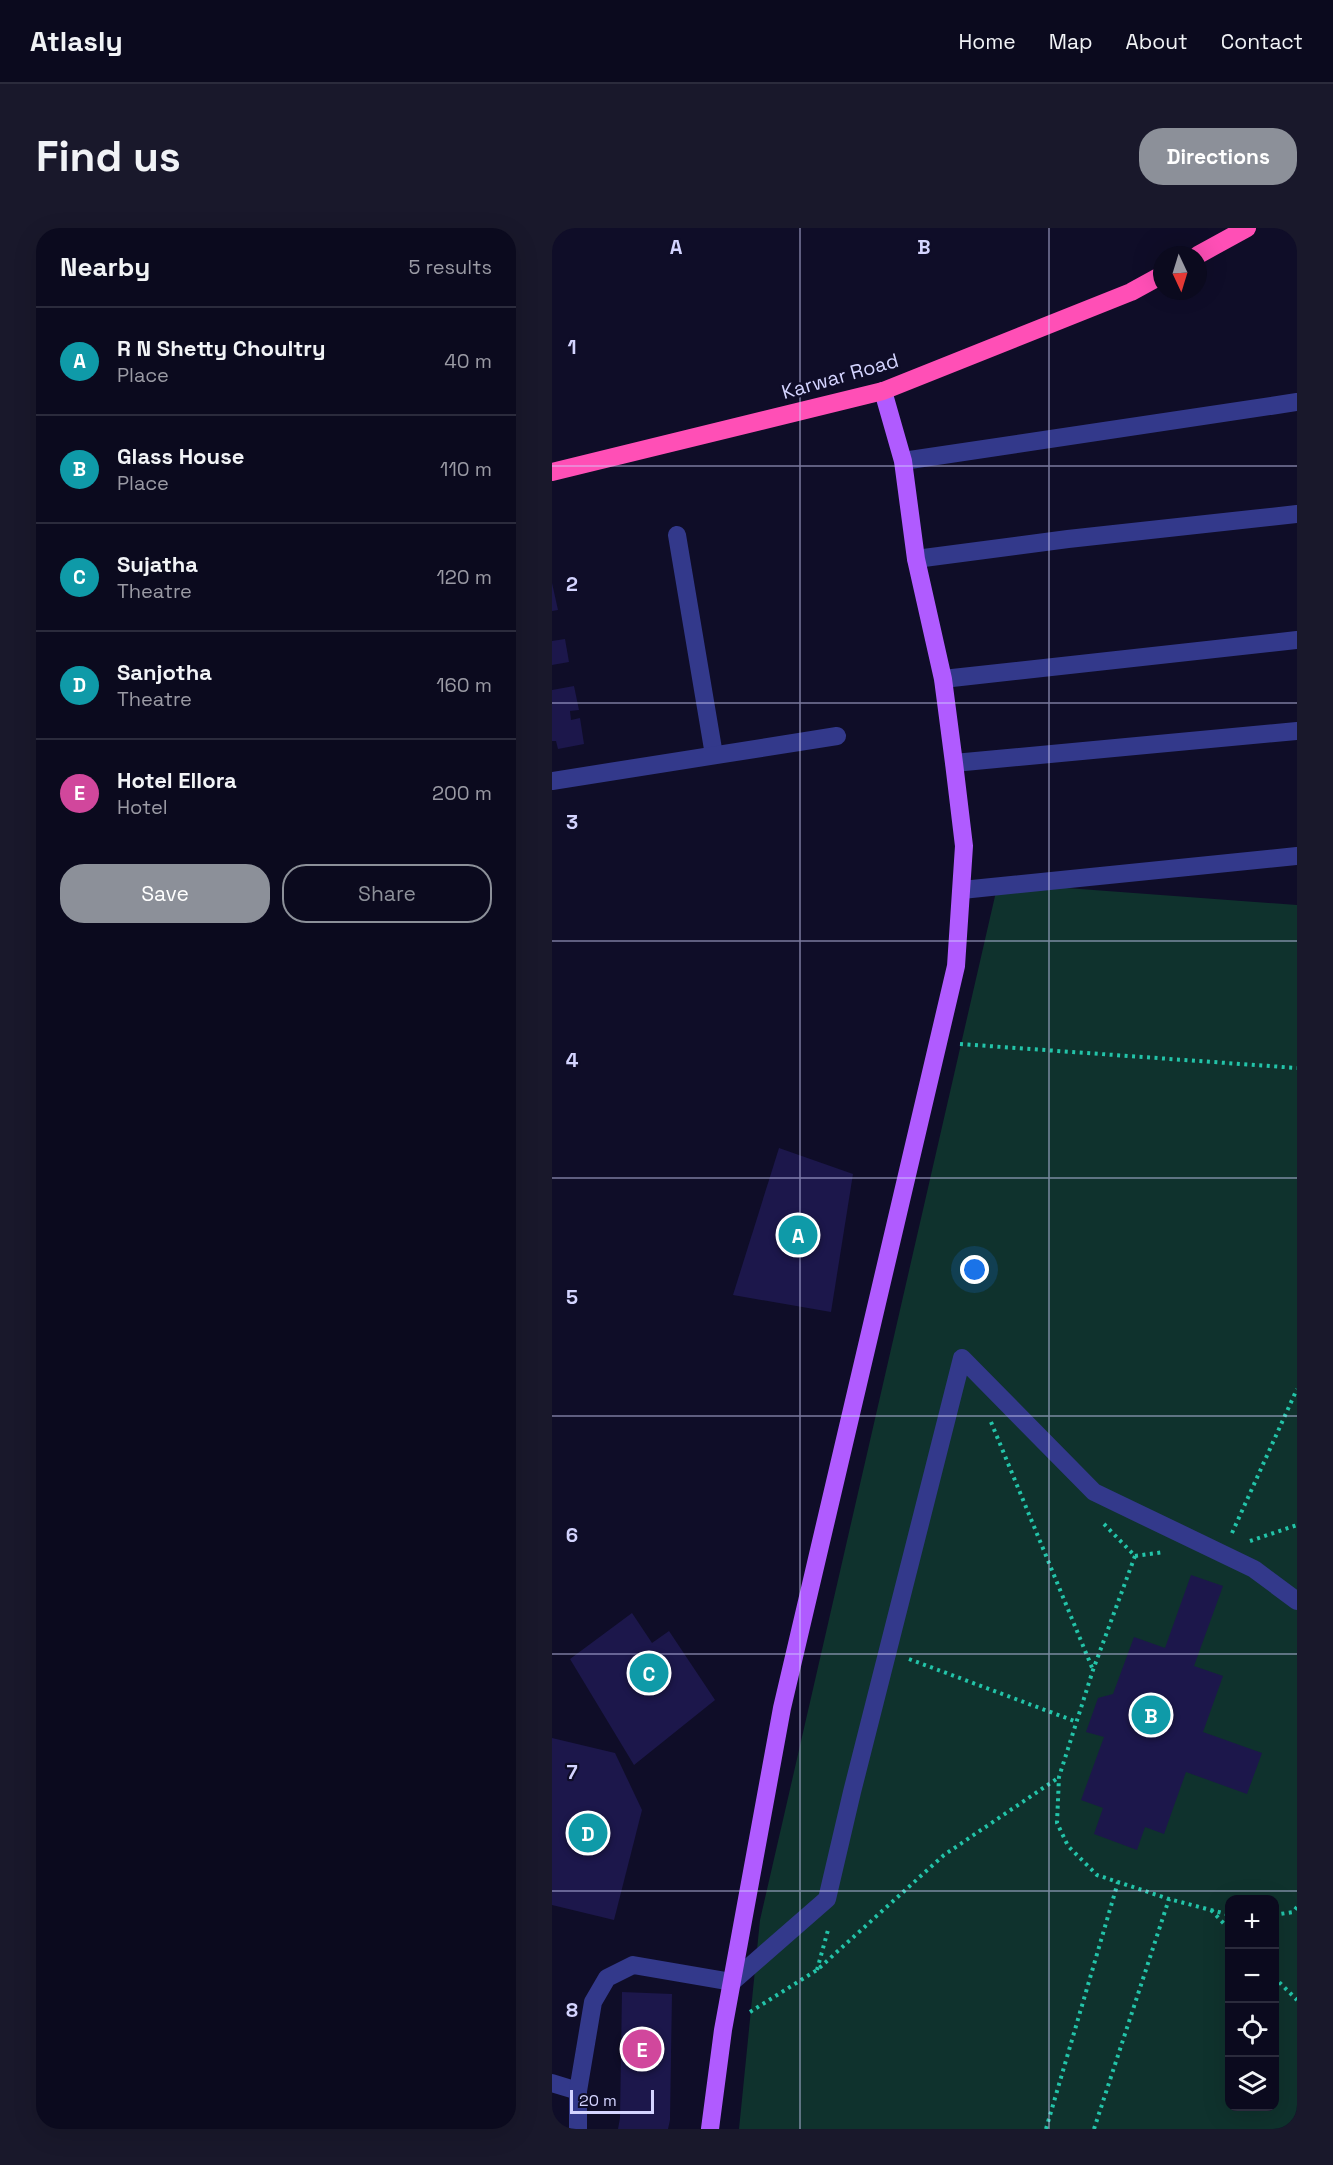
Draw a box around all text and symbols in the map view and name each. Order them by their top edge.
text: Atlasly [30,23,123,59]
text: Home [958,28,1016,55]
text: Map [1049,28,1093,55]
text: About [1126,28,1188,55]
text: Contact [1221,28,1303,55]
button: Directions [1139,128,1297,185]
text: Find us [36,130,181,183]
text: A [670,234,683,260]
text: B [917,234,931,260]
north arrow [1153,246,1207,300]
text: Nearby [60,250,150,284]
text: 5 results [408,254,492,280]
text: R N Shetty Choultry [117,334,326,362]
text: 1 [567,334,577,360]
street label: Karwar Road [779,347,901,405]
text: A [73,348,86,374]
text: 40 m [444,348,492,374]
text: Place [117,362,169,388]
text: Glass House [117,442,244,470]
text: B [73,456,86,482]
text: 110 m [440,456,492,482]
text: Place [117,470,169,496]
text: Sujatha [117,550,198,578]
text: C [73,564,86,590]
text: 120 m [436,564,492,590]
text: 2 [566,571,578,597]
text: Theatre [117,578,192,604]
text: Sanjotha [117,658,212,686]
text: D [73,672,86,698]
text: 160 m [436,672,492,698]
text: Theatre [117,686,192,712]
text: Hotel Ellora [117,766,237,794]
text: E [74,780,85,806]
text: 200 m [432,780,492,806]
text: Hotel [117,794,168,820]
text: 3 [566,809,578,835]
button: Save [60,864,270,923]
button: Share [282,864,492,923]
text: 4 [566,1047,579,1073]
pin: A [778,1212,818,1258]
your location [960,1255,989,1284]
text: 5 [566,1284,578,1310]
text: 6 [566,1522,578,1548]
pin: C [630,1650,668,1696]
pin: B [1132,1692,1170,1738]
text: 7 [566,1759,578,1785]
pin: D [568,1810,608,1856]
map controls [1225,1895,1279,2111]
button: + [1225,1895,1279,1949]
button: − [1225,1949,1279,2003]
text: 8 [566,1997,578,2023]
button: locate [1225,2003,1279,2057]
pin: E [622,2026,662,2072]
button: layers [1225,2057,1279,2111]
scale bar [570,2087,654,2114]
text: 20 m [579,2090,617,2111]

